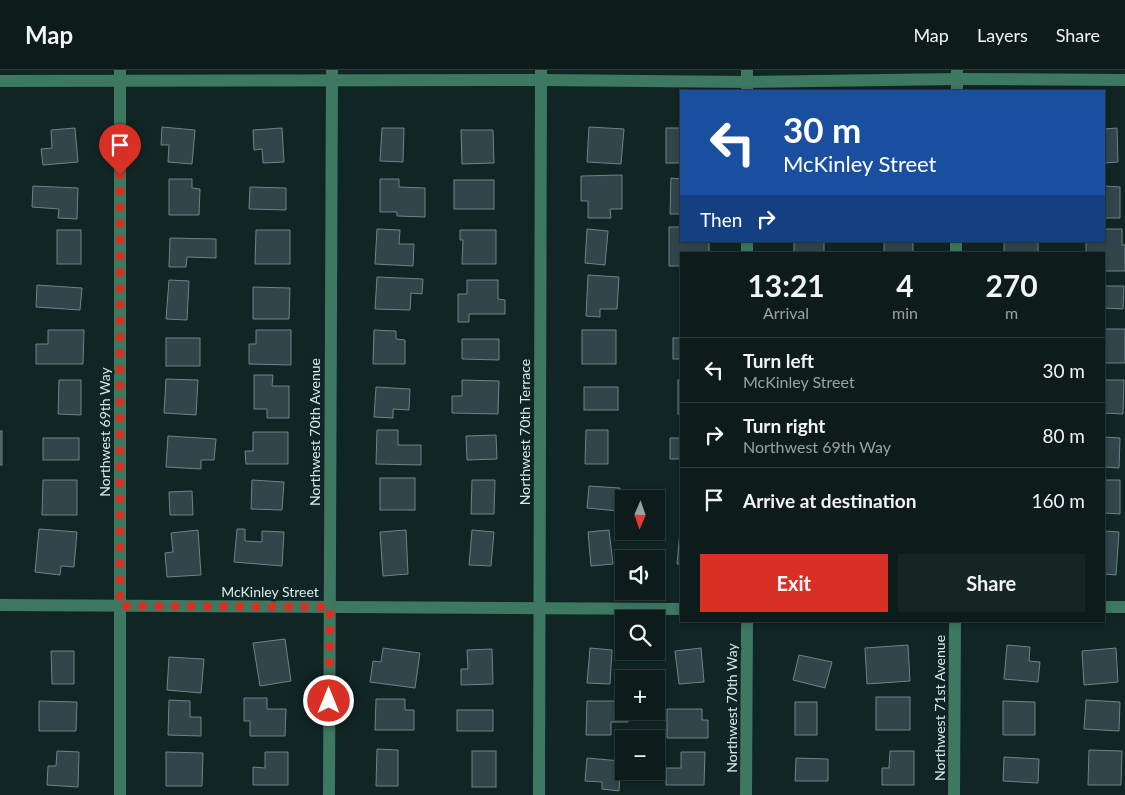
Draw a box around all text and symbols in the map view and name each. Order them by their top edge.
text: Map [25,20,73,49]
text: Map [913,24,949,46]
text: Layers [977,24,1028,46]
text: Share [1056,24,1100,46]
text: 30 m [783,108,861,150]
icon: left [700,110,765,175]
pin [99,124,141,175]
icon: arrive [106,131,134,159]
text: McKinley Street [783,150,936,177]
icon: right [752,205,780,233]
text: Then [700,208,742,231]
text: 13:21 [747,267,825,303]
text: 4 [896,267,914,303]
text: 270 [985,267,1038,303]
text: Arrival [763,303,809,322]
text: min [892,303,918,322]
text: m [1005,303,1018,322]
text: Turn left [743,349,814,372]
icon: left [700,356,728,384]
street label: Northwest 70th Avenue [306,358,323,506]
street label: Northwest 70th Terrace [516,359,533,505]
text: 30 m [1042,359,1085,382]
street label: Northwest 69th Way [96,366,113,497]
text: McKinley Street [743,372,855,391]
text: Turn right [743,414,825,437]
icon: right [700,421,728,449]
text: 80 m [1042,424,1085,447]
text: Northwest 69th Way [743,437,891,456]
icon: arrive [700,486,728,514]
text: Arrive at destination [743,489,916,512]
text: 160 m [1031,489,1085,512]
north arrow [615,490,665,540]
map controls [615,490,665,780]
button: sound [615,550,665,600]
button: Exit [700,554,888,612]
button: Share [898,554,1085,612]
street label: McKinley Street [221,583,319,600]
button: search [615,610,665,660]
street label: Northwest 71st Avenue [931,635,948,781]
street label: Northwest 70th Way [723,642,740,773]
button: + [615,670,665,720]
position arrow [302,674,354,726]
button: − [615,730,665,780]

